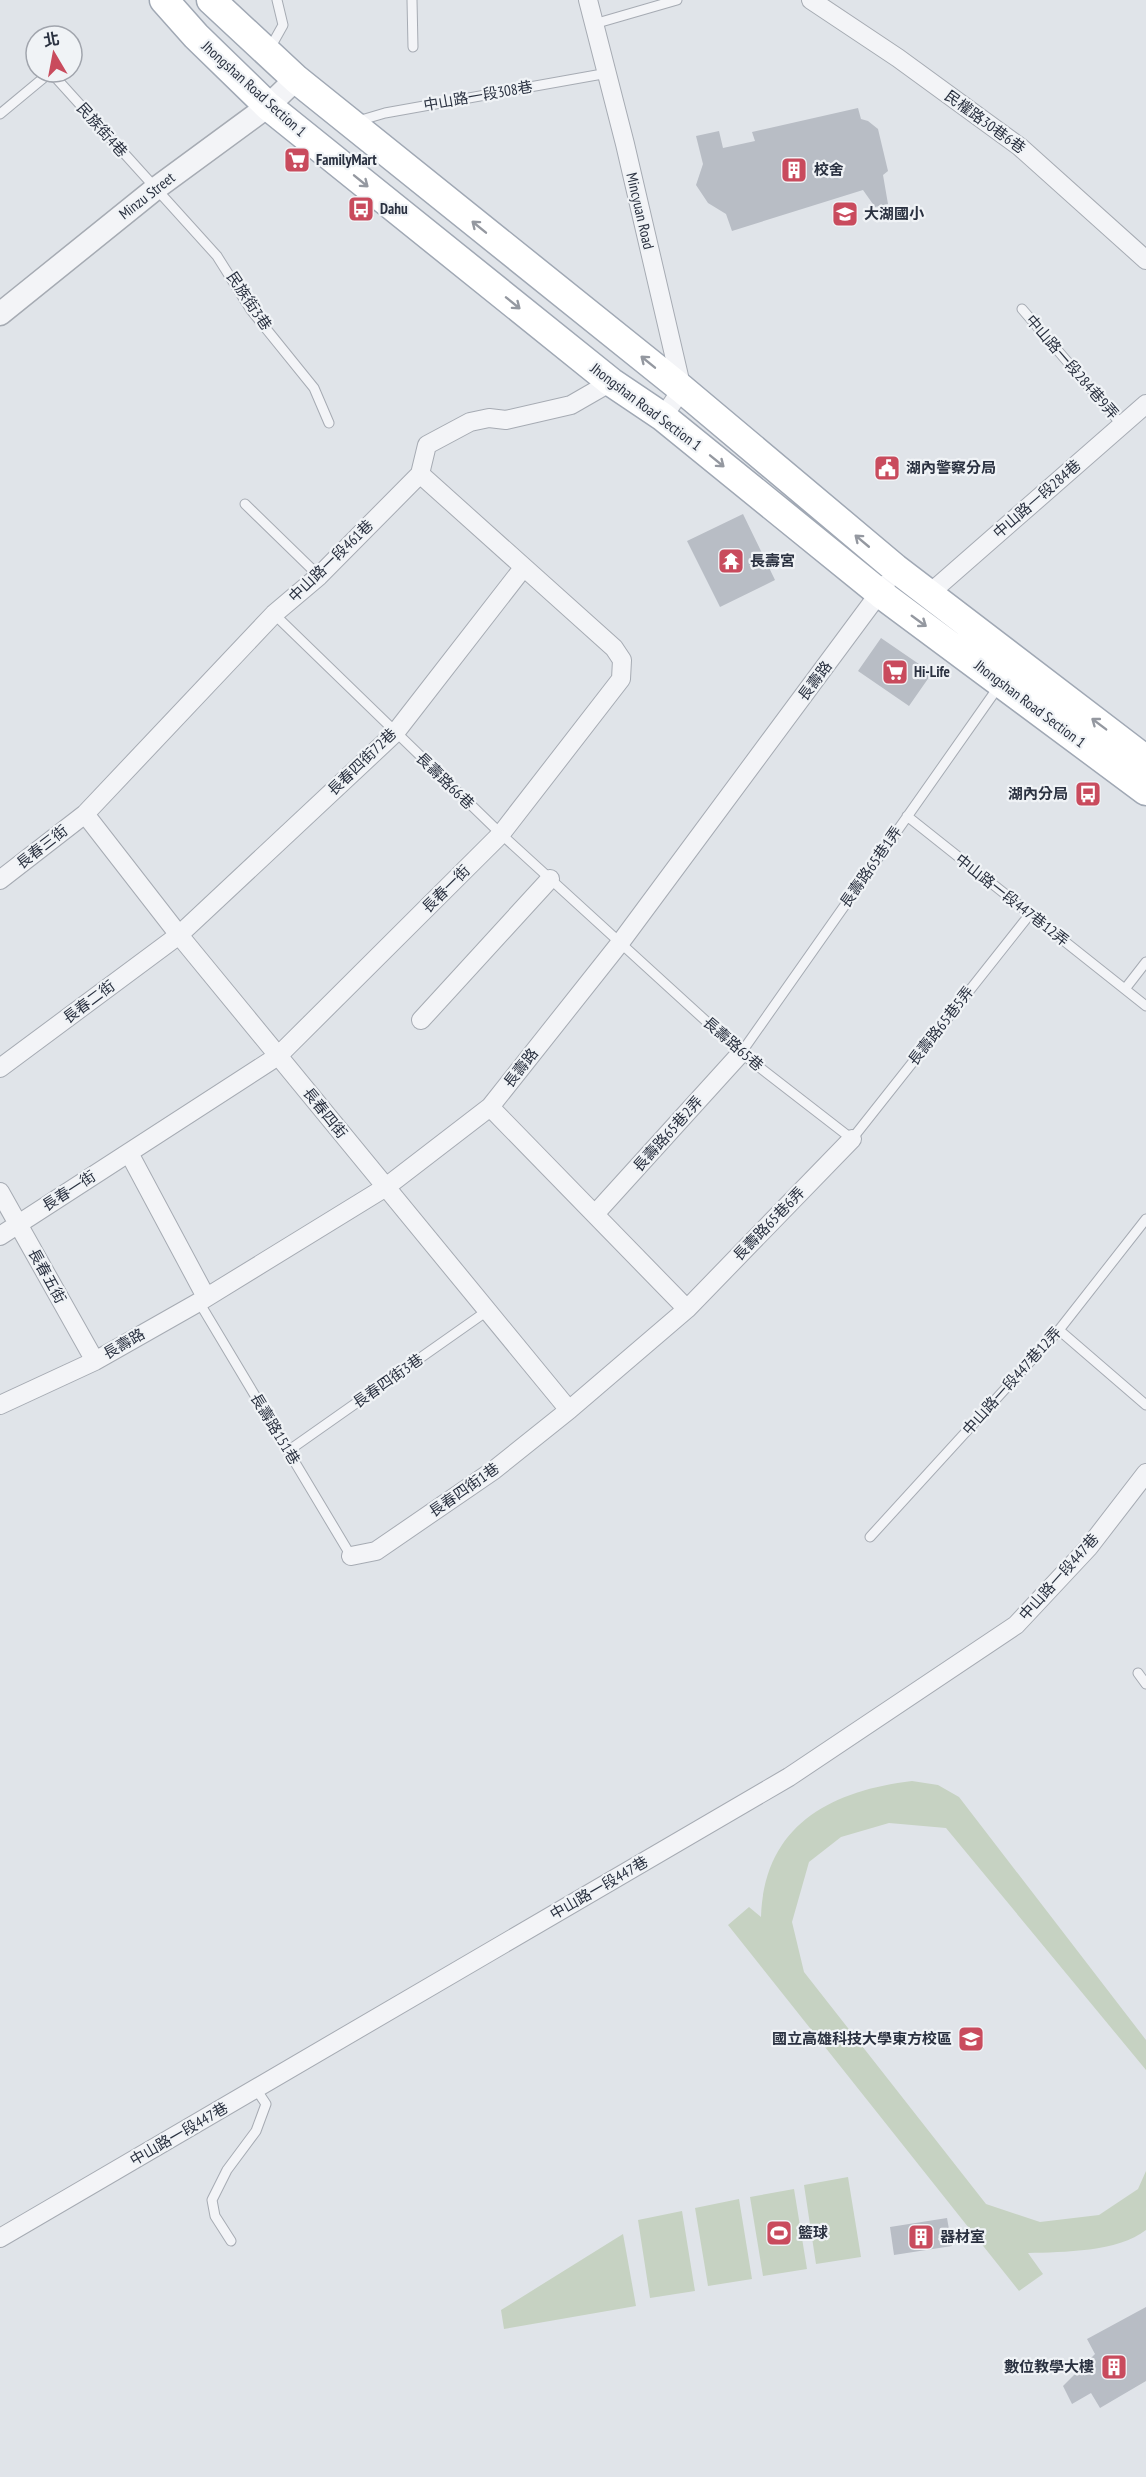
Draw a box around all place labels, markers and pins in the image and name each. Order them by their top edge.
supermarket icon: FamilyMart [282,145,312,175]
place label: FamilyMart [316,150,377,169]
building icon: 校舍 [779,155,809,185]
place label: 校舍 [814,160,844,179]
bus stop icon: Dahu [346,194,376,224]
place label: Dahu [380,199,408,218]
school or university icon: 大湖國小 [830,199,860,229]
place label: 大湖國小 [864,204,925,223]
public building icon: 湖內警察分局 [872,453,902,483]
place label: 湖內警察分局 [906,458,996,477]
temple icon: 長壽宮 [716,546,746,576]
place label: 長壽宮 [750,551,795,570]
supermarket icon: Hi-Life [880,657,910,687]
place label: Hi-Life [914,662,950,681]
bus stop icon: 湖內分局 [1073,779,1103,809]
place label: 湖內分局 [1008,784,1068,803]
school or university icon: 國立高雄科技大學東方校區 [956,2024,986,2054]
place label: 國立高雄科技大學東方校區 [772,2029,952,2048]
sports icon: 籃球 [764,2218,794,2248]
building icon: 器材室 [906,2222,936,2252]
place label: 籃球 [798,2223,828,2242]
place label: 器材室 [940,2227,985,2246]
building icon: 數位教學大樓 [1099,2352,1129,2382]
place label: 數位教學大樓 [1004,2357,1094,2376]

